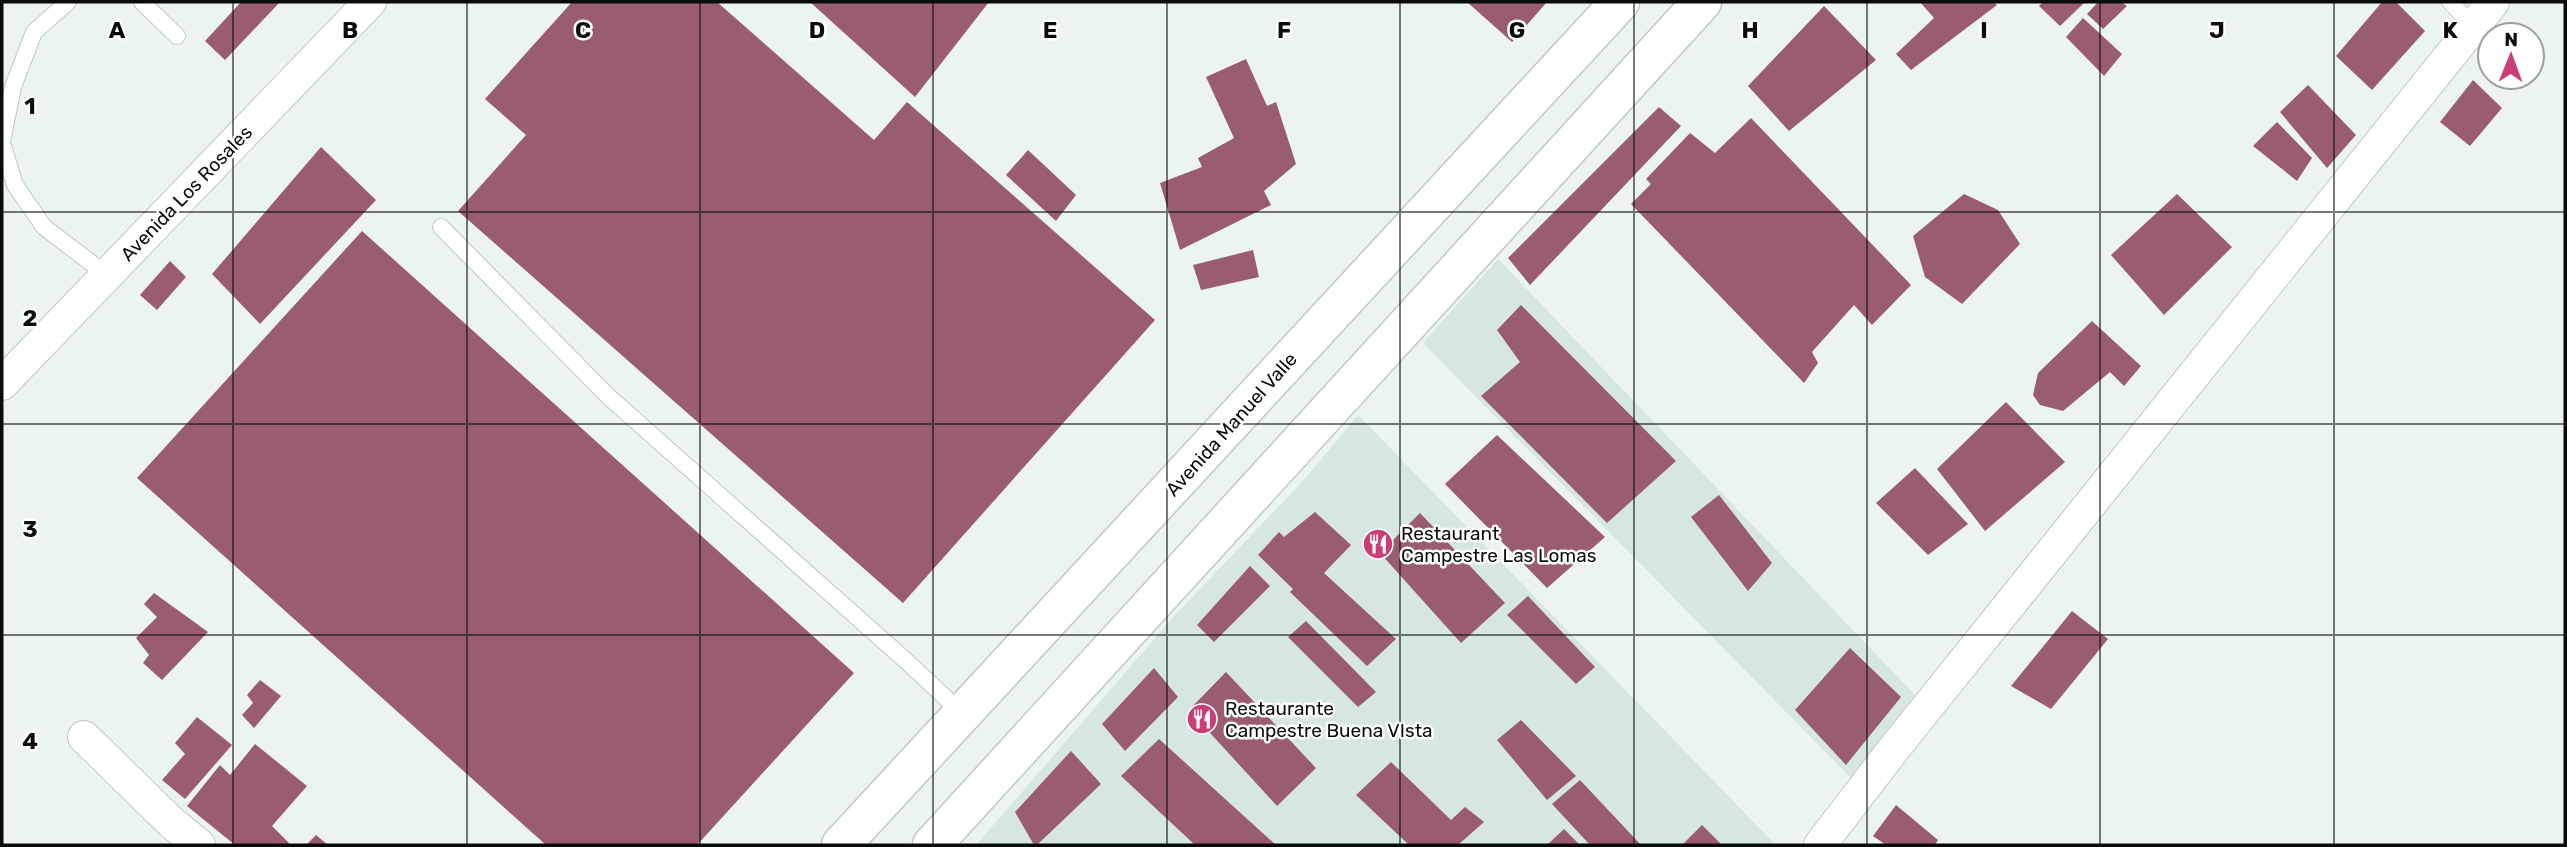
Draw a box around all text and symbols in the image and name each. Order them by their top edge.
text: A [109,16,126,44]
text: B [342,16,358,44]
text: C [575,16,591,44]
text: D [809,16,825,44]
text: E [1043,16,1057,44]
text: F [1277,16,1291,44]
text: G [1509,16,1525,44]
text: H [1741,16,1759,44]
text: I [1980,16,1988,44]
text: J [2209,16,2225,44]
text: K [2442,16,2458,44]
north arrow [2476,21,2546,91]
text: N [2504,28,2518,51]
text: 1 [24,92,36,120]
street label: Avenida Los Rosales [116,121,257,266]
text: 2 [23,304,37,332]
street label: Avenida Manuel Valle [1161,348,1302,501]
text: 3 [22,515,38,543]
place label: Restaurant Campestre Las Lomas [1401,522,1596,567]
restaurant icon: Restaurant Campestre Las Lomas [1361,527,1395,561]
place label: Restaurante Campestre Buena VIsta [1225,697,1433,742]
restaurant icon: Restaurante Campestre Buena VIsta [1185,702,1219,736]
text: 4 [22,727,38,755]

